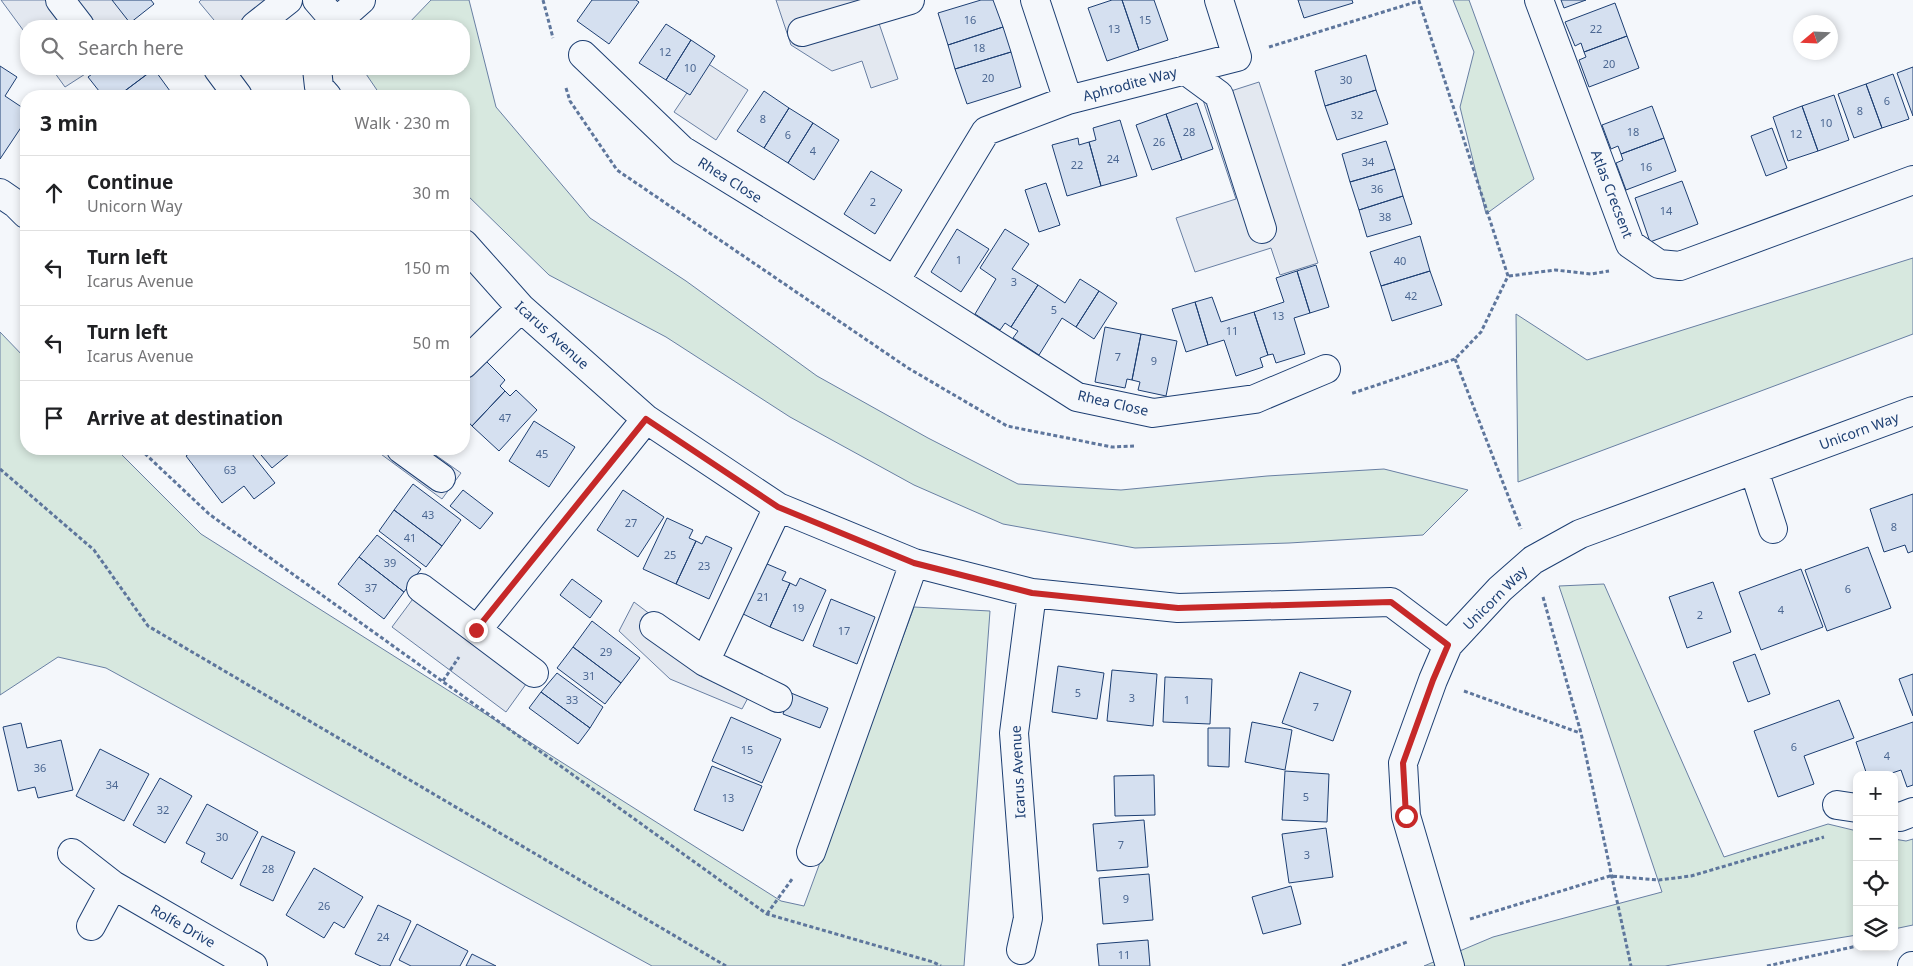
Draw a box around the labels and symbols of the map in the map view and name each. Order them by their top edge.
house number: 16 [964,12,976,27]
house number: 15 [1139,12,1151,27]
north arrow [1793,15,1838,60]
house number: 13 [1108,21,1120,36]
house number: 22 [1590,21,1602,36]
house number: 18 [973,40,985,55]
house number: 12 [659,44,671,59]
house number: 20 [1603,56,1615,71]
house number: 10 [684,60,696,75]
street label: Aphrodite Way [1081,62,1180,105]
house number: 20 [982,70,994,85]
house number: 30 [1340,72,1352,87]
house number: 6 [1884,93,1890,108]
house number: 8 [1857,103,1863,118]
house number: 32 [1351,107,1363,122]
house number: 8 [760,111,766,126]
house number: 10 [1820,115,1832,130]
house number: 28 [1183,124,1195,139]
house number: 18 [1627,124,1639,139]
house number: 12 [1790,126,1802,141]
house number: 6 [785,127,791,142]
house number: 26 [1153,134,1165,149]
house number: 4 [810,143,817,158]
street label: Atlas Crecsent [1587,147,1638,241]
house number: 24 [1107,151,1120,166]
street label: Rhea Close [695,152,766,207]
house number: 34 [1362,154,1375,169]
house number: 22 [1071,157,1083,172]
house number: 16 [1640,159,1652,174]
house number: 36 [1371,181,1383,196]
house number: 2 [870,194,876,209]
house number: 14 [1660,203,1673,218]
house number: 38 [1379,209,1391,224]
house number: 1 [956,252,962,267]
house number: 40 [1394,253,1406,268]
house number: 3 [1011,274,1017,289]
house number: 42 [1405,288,1417,303]
street label: Icarus Avenue [511,296,593,373]
house number: 5 [1051,302,1057,317]
house number: 13 [1272,308,1284,323]
house number: 11 [1226,323,1238,338]
house number: 7 [1115,349,1121,364]
house number: 9 [1151,353,1157,368]
street label: Rhea Close [1076,385,1151,420]
street label: Unicorn Way [1816,407,1902,454]
house number: 47 [499,410,511,425]
house number: 45 [536,446,548,461]
house number: 63 [224,462,236,477]
house number: 43 [422,507,434,522]
house number: 27 [625,515,637,530]
house number: 8 [1891,519,1897,534]
house number: 41 [404,530,416,545]
house number: 25 [664,547,676,562]
house number: 39 [384,555,396,570]
house number: 23 [698,558,710,573]
street label: Unicorn Way [1458,561,1531,634]
house number: 37 [365,580,377,595]
house number: 6 [1845,581,1851,596]
house number: 21 [757,589,769,604]
house number: 19 [792,600,804,615]
house number: 4 [1778,602,1785,617]
house number: 2 [1697,607,1703,622]
route end [465,619,488,642]
house number: 17 [838,623,850,638]
house number: 29 [600,644,612,659]
house number: 31 [583,668,595,683]
house number: 5 [1075,685,1081,700]
house number: 3 [1129,690,1135,705]
house number: 33 [566,692,578,707]
house number: 1 [1184,692,1190,707]
house number: 7 [1313,699,1319,714]
street label: Icarus Avenue [1006,725,1029,819]
house number: 6 [1791,739,1797,754]
house number: 15 [741,742,753,757]
house number: 4 [1884,748,1891,763]
house number: 36 [34,760,46,775]
house number: 34 [106,777,119,792]
house number: 5 [1303,789,1309,804]
house number: 13 [722,790,734,805]
house number: 32 [157,802,169,817]
route start [1395,805,1418,828]
house number: 30 [216,829,228,844]
house number: 7 [1118,837,1124,852]
house number: 3 [1304,847,1310,862]
house number: 28 [262,861,274,876]
house number: 9 [1123,891,1129,906]
house number: 26 [318,898,330,913]
street label: Rolfe Drive [147,899,219,952]
house number: 24 [377,929,390,944]
house number: 11 [1118,947,1130,962]

